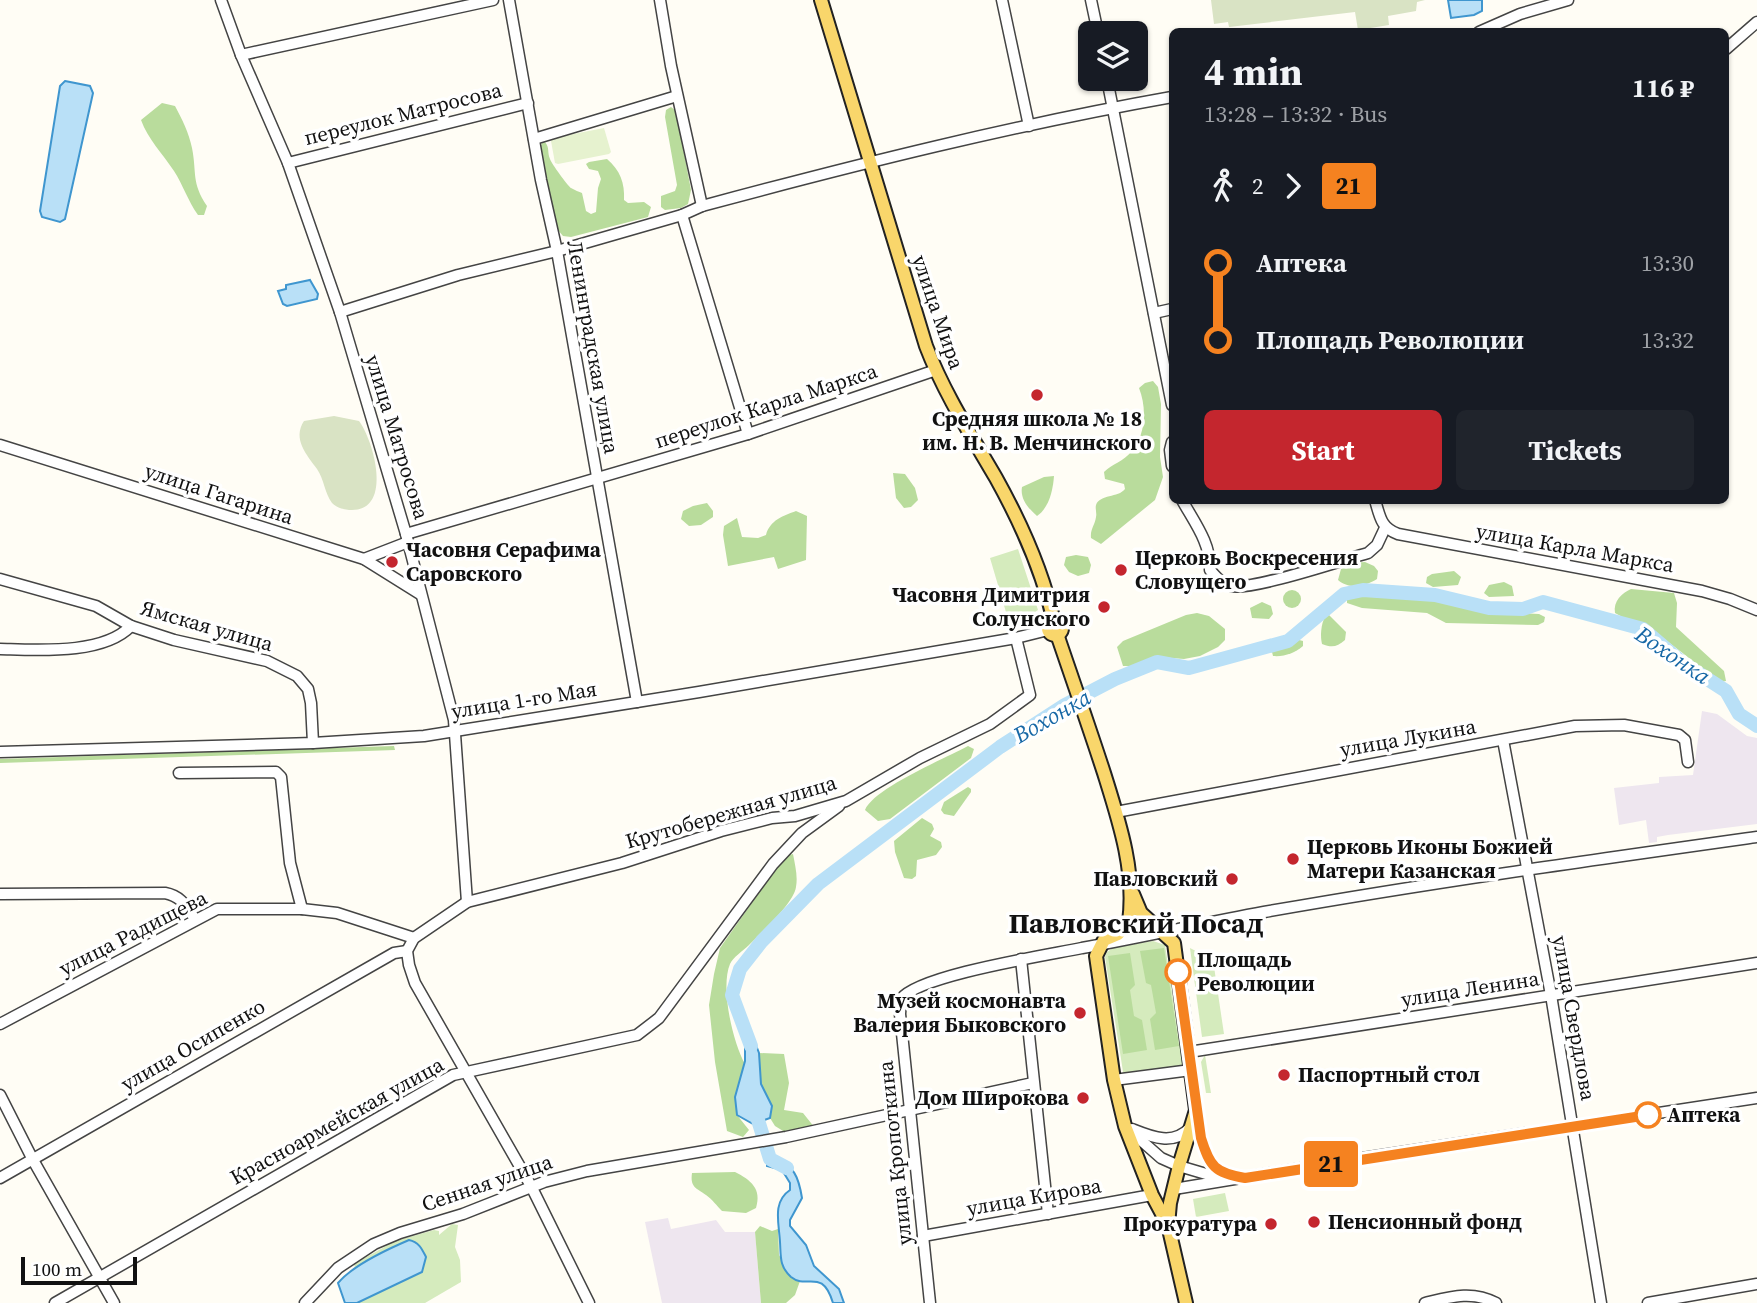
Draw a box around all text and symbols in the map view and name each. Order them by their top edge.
map controls [1078,21,1148,91]
button: layers [1078,21,1148,91]
text: 4 min [1204,46,1303,98]
text: 116 ₽ [1632,70,1694,106]
street label: переулок Матросова [301,75,505,152]
text: 13:28 – 13:32 · Bus [1204,98,1387,130]
icon: walk [1204,167,1242,205]
icon: forward [1274,167,1312,205]
text: 21 [1336,169,1362,202]
text: 2 [1252,170,1264,202]
street label: Ленинградская улица [560,238,627,456]
text: Аптека [1256,245,1347,281]
text: 13:30 [1641,247,1694,279]
street label: улица Мира [905,251,972,373]
text: Площадь Революции [1256,322,1524,358]
text: 13:32 [1641,324,1694,356]
street label: улица Матросова [359,351,436,523]
street label: переулок Карла Маркса [651,356,881,455]
marker: Средняя школа № 18 им. Н. В. Менчинского [1029,387,1045,403]
place label: Средняя школа № 18 им. Н. В. Менчинского [922,404,1152,457]
button: Start [1204,410,1442,490]
button: Tickets [1456,410,1694,490]
street label: улица Гагарина [141,456,298,531]
street label: улица Карла Маркса [1474,516,1677,579]
place label: Часовня Серафима Саровского [406,535,602,588]
place label: Церковь Воскресения Словущего [1135,543,1358,596]
marker: Часовня Серафима Саровского [384,554,400,570]
marker: Церковь Воскресения Словущего [1113,562,1129,578]
place label: Часовня Димитрия Солунского [892,580,1090,633]
street label: Ямская улица [138,593,277,658]
marker: Часовня Димитрия Солунского [1096,599,1112,615]
water label: Вохонка [1628,617,1717,692]
street label: улица 1-го Мая [449,674,599,725]
water label: Вохонка [1006,681,1097,752]
street label: улица Лукина [1338,711,1479,764]
street label: Крутобережная улица [622,767,840,856]
place label: Церковь Иконы Божией Матери Казанская [1307,832,1553,885]
marker: Церковь Иконы Божией Матери Казанская [1285,851,1301,867]
place label: Павловский [1093,864,1218,893]
marker: Павловский [1224,871,1240,887]
street label: улица Радищева [54,883,212,982]
district label: Павловский Посад [1008,904,1264,942]
street label: улица Свердлова [1546,933,1603,1103]
place label: Площадь Революции [1197,945,1315,998]
marker: Площадь Революции [1165,959,1191,985]
street label: улица Ленина [1399,963,1541,1014]
place label: Музей космонавта Валерия Быковского [853,986,1067,1039]
street label: улица Осипенко [115,991,270,1098]
marker: Музей космонавта Валерия Быковского [1072,1005,1088,1021]
street label: Красноармейская улица [225,1050,449,1191]
street label: улица Кропоткина [870,1059,919,1247]
place label: Паспортный стол [1298,1060,1480,1089]
marker: Паспортный стол [1276,1067,1292,1083]
place label: Дом Широкова [915,1083,1070,1112]
marker: Дом Широкова [1075,1090,1091,1106]
place label: Аптека [1667,1100,1741,1129]
marker: Аптека [1635,1102,1661,1128]
line badge: 21 [1300,1141,1362,1187]
street label: Сенная улица [418,1147,556,1218]
text: 21 [1318,1147,1344,1180]
street label: улица Кирова [964,1170,1104,1223]
place label: Пенсионный фонд [1328,1207,1522,1236]
place label: Прокуратура [1123,1209,1258,1238]
marker: Пенсионный фонд [1306,1214,1322,1230]
marker: Прокуратура [1263,1216,1279,1232]
scale bar [21,1254,136,1286]
text: 100 m [32,1256,82,1282]

